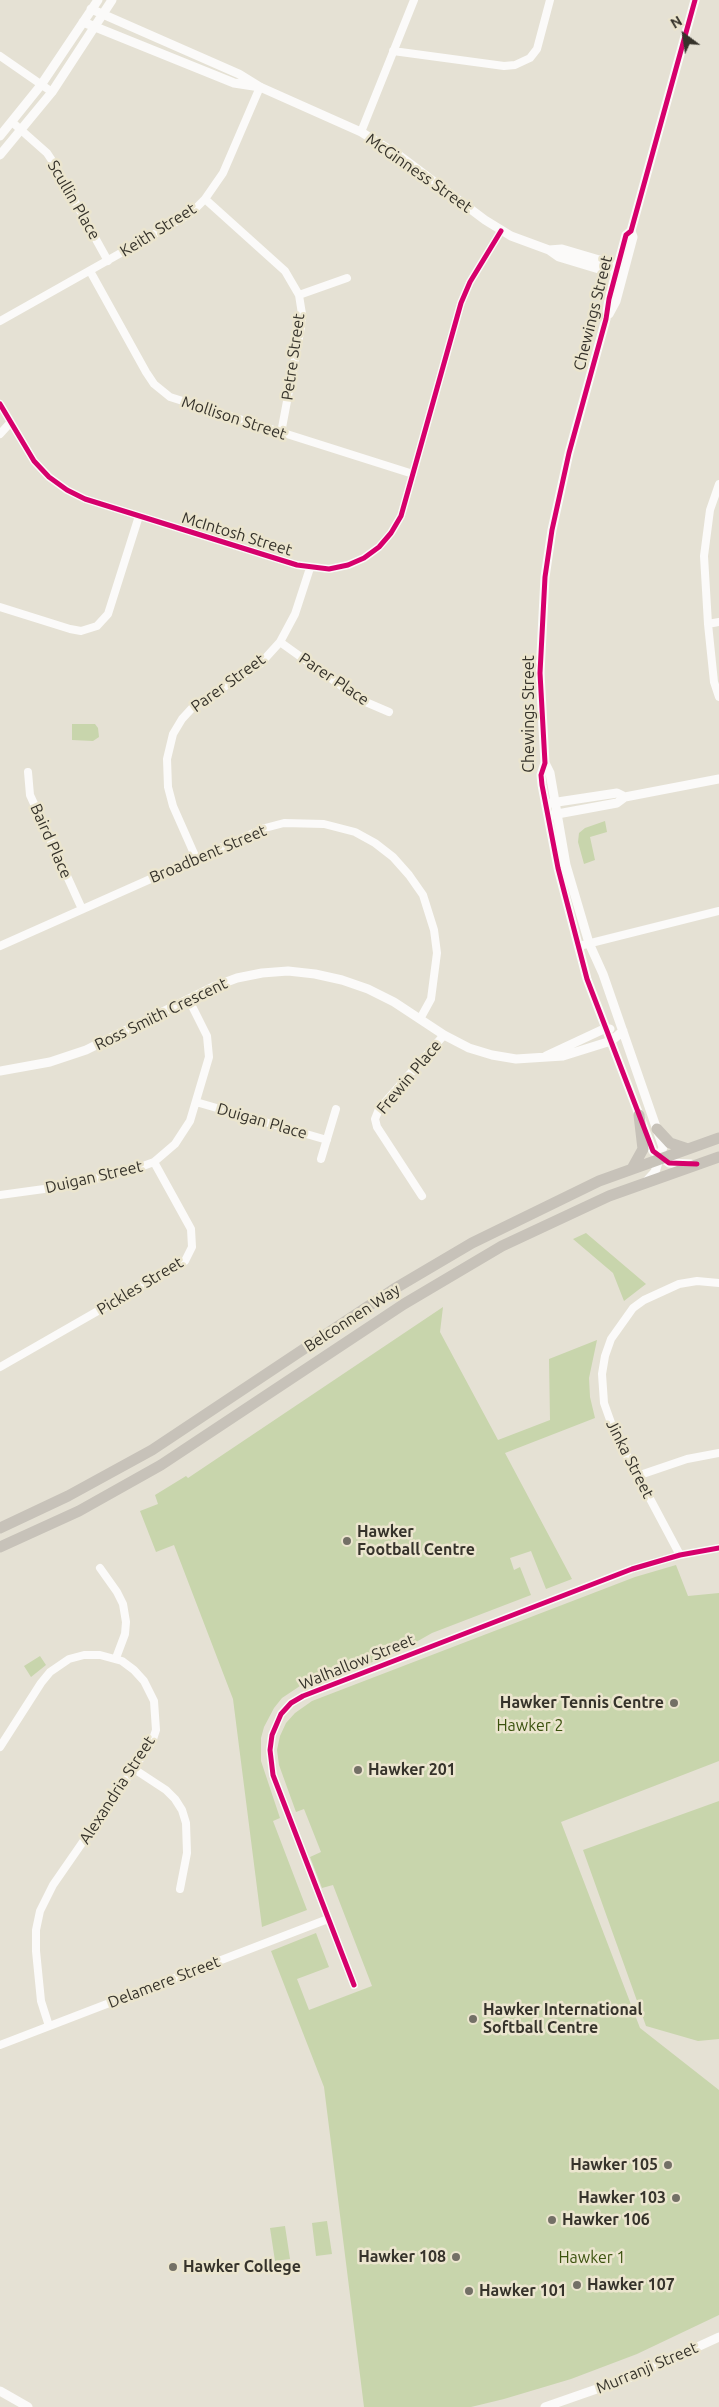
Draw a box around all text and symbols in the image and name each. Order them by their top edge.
north arrow [659,10,709,60]
text: N [668,13,685,32]
street label: McGinness Street [362,129,476,217]
street label: Scullin Place [44,157,104,243]
street label: Keith Street [116,199,200,261]
street label: Chewings Street [569,254,617,372]
street label: Petre Street [277,312,309,402]
street label: Mollison Street [179,392,289,444]
street label: McIntosh Street [179,508,295,560]
street label: Parer Place [295,649,373,709]
street label: Parer Street [187,650,269,716]
street label: Chewings Street [519,655,539,773]
street label: Baird Place [26,801,76,881]
street label: Broadbent Street [147,821,269,887]
street label: Ross Smith Crescent [91,974,231,1054]
street label: Frewin Place [373,1036,445,1118]
street label: Duigan Place [215,1099,309,1143]
street label: Duigan Street [44,1156,144,1198]
street label: Pickles Street [93,1253,187,1319]
street label: Belconnen Way [301,1280,403,1356]
street label: Jinka Street [602,1417,658,1501]
place label: Hawker Football Centre [357,1522,475,1560]
marker: Hawker Football Centre [341,1535,353,1547]
street label: Walhallow Street [297,1630,417,1694]
place label: Hawker Tennis Centre [500,1693,664,1713]
marker: Hawker Tennis Centre [668,1697,680,1709]
park label: Hawker 2 [496,1716,564,1736]
street label: Alexandria Street [75,1732,159,1848]
place label: Hawker 201 [368,1760,456,1780]
marker: Hawker 201 [352,1764,364,1776]
street label: Delamere Street [105,1952,223,2012]
place label: Hawker International Softball Centre [483,2000,642,2038]
marker: Hawker International Softball Centre [467,2013,479,2025]
place label: Hawker 105 [570,2155,658,2175]
marker: Hawker 105 [662,2159,674,2171]
place label: Hawker 103 [578,2188,666,2208]
marker: Hawker 103 [670,2192,682,2204]
place label: Hawker 106 [562,2210,650,2230]
marker: Hawker 106 [546,2214,558,2226]
place label: Hawker 108 [358,2247,446,2267]
park label: Hawker 1 [558,2248,626,2268]
marker: Hawker 108 [450,2251,462,2263]
place label: Hawker College [183,2257,301,2277]
marker: Hawker College [167,2261,179,2273]
place label: Hawker 107 [587,2275,675,2295]
marker: Hawker 107 [571,2279,583,2291]
place label: Hawker 101 [479,2281,567,2301]
marker: Hawker 101 [463,2285,475,2297]
street label: Murranji Street [593,2338,701,2398]

